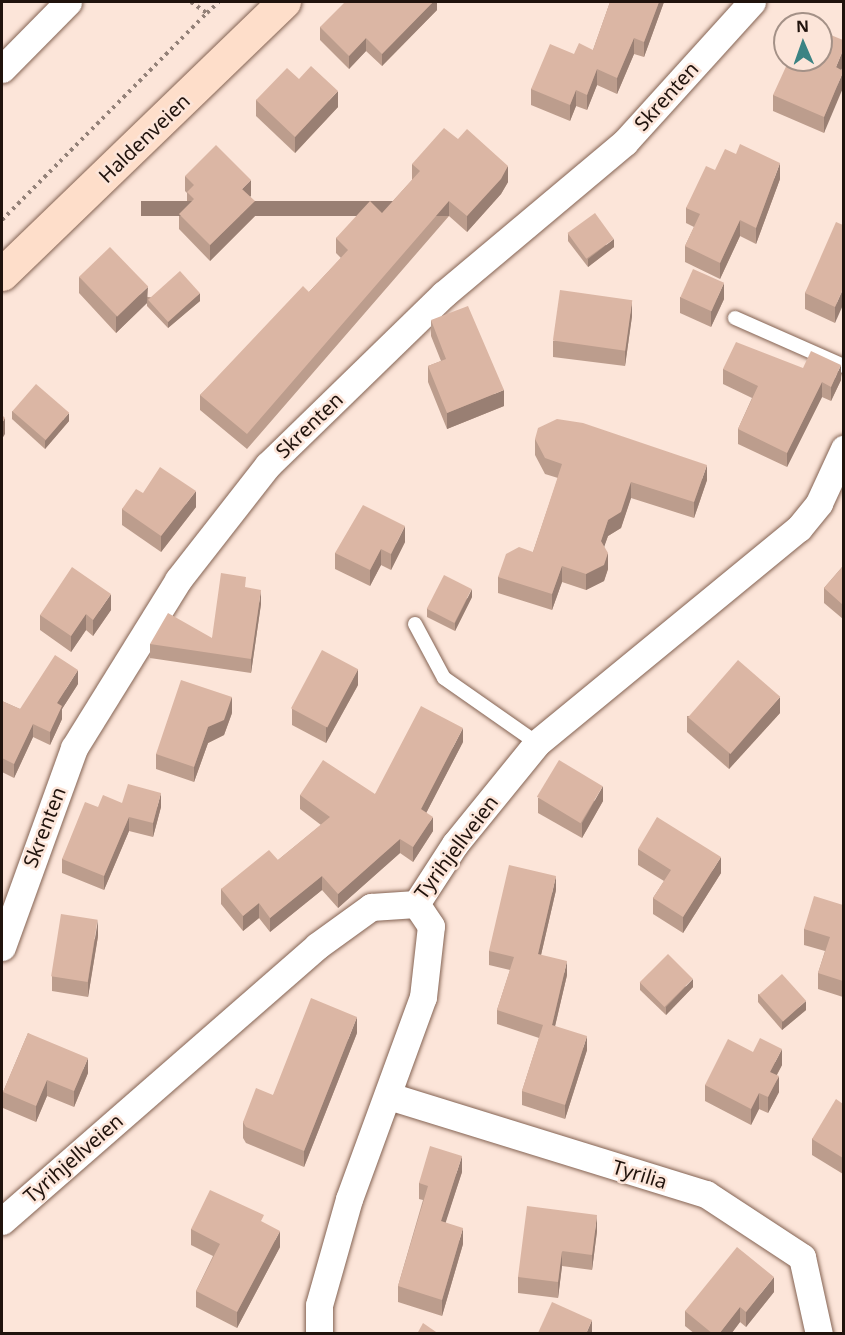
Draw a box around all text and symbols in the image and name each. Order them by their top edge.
north arrow [773,12,833,72]
text: N [796,15,809,37]
street label: Skrenten [629,57,703,135]
street label: Haldenveien [93,89,195,187]
street label: Skrenten [270,387,348,463]
street label: Skrenten [18,783,70,871]
street label: Tyrihjellveien [409,790,503,904]
street label: Tyrihjellveien [18,1108,128,1208]
street label: Tyrilia [610,1154,670,1194]

